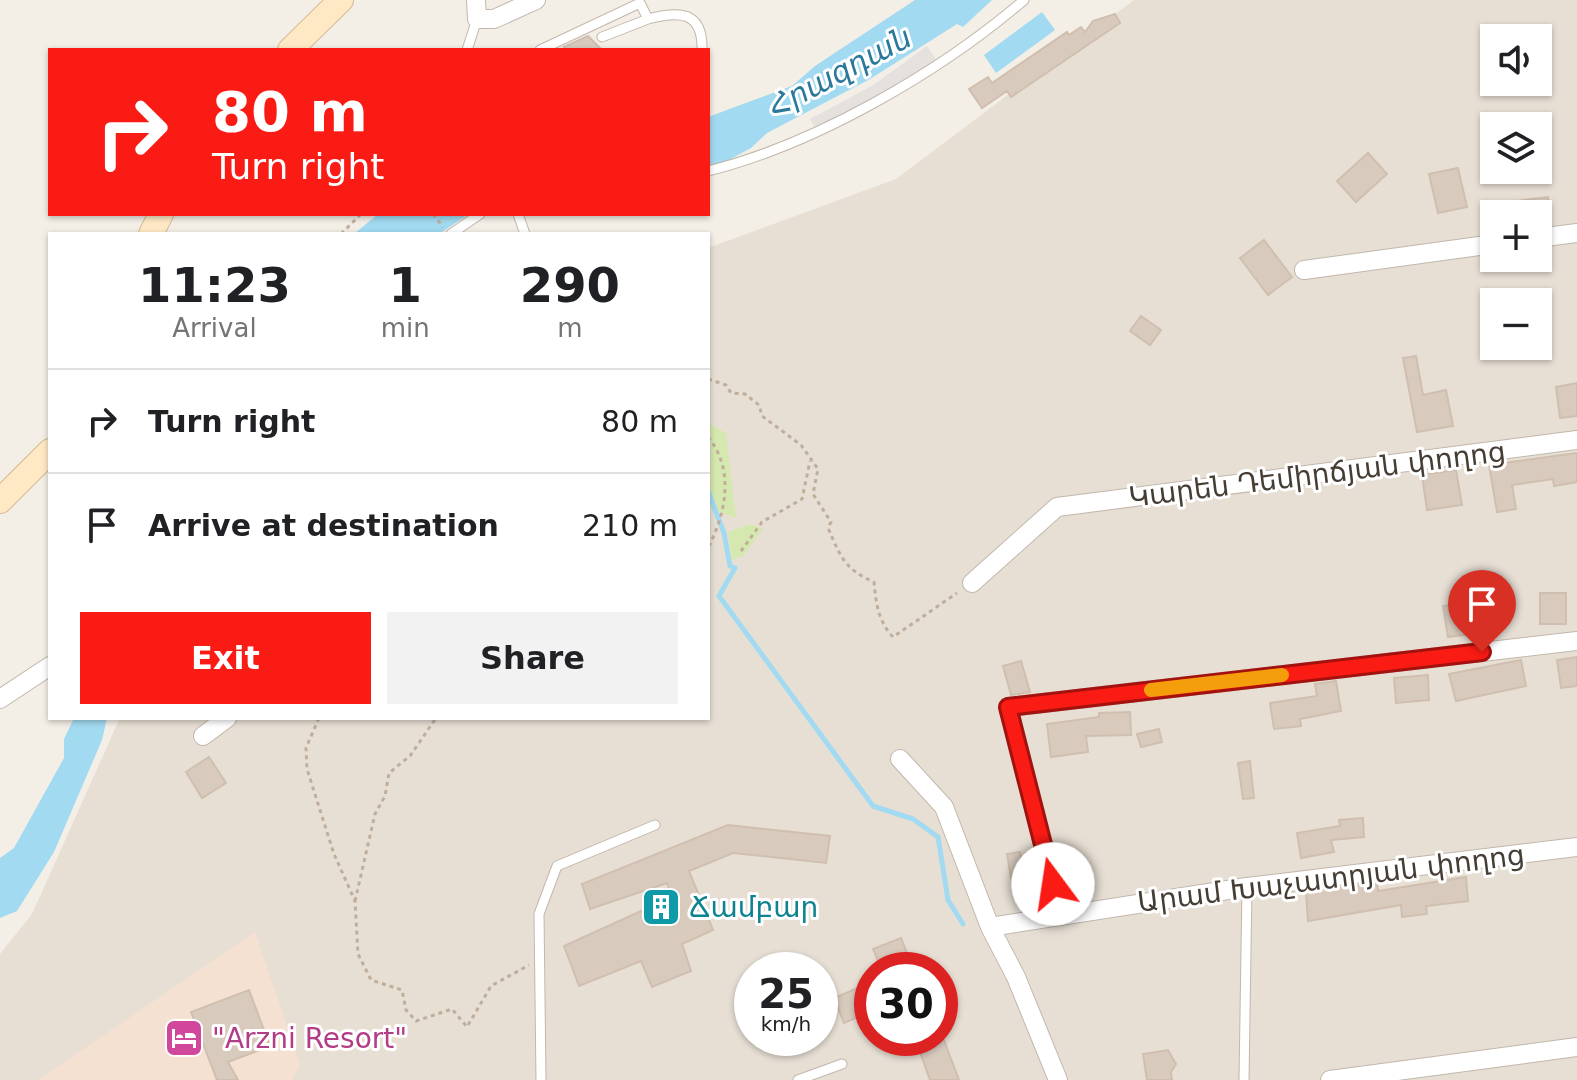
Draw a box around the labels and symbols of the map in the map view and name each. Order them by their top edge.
water label: Հրազդան [762,19,917,124]
street label: Կարեն Դեմիրճյան փողոց [1127,435,1507,514]
pin [1448,570,1516,652]
street label: Արամ Խաչատրյան փողոց [1136,838,1526,919]
position arrow [1011,842,1095,926]
building icon: Ճամբար [640,886,682,928]
place label: Ճամբար [689,891,818,924]
speed limit sign: 30 [854,952,958,1056]
hotel icon: "Arzni Resort" [163,1017,205,1059]
place label: "Arzni Resort" [212,1022,407,1055]

